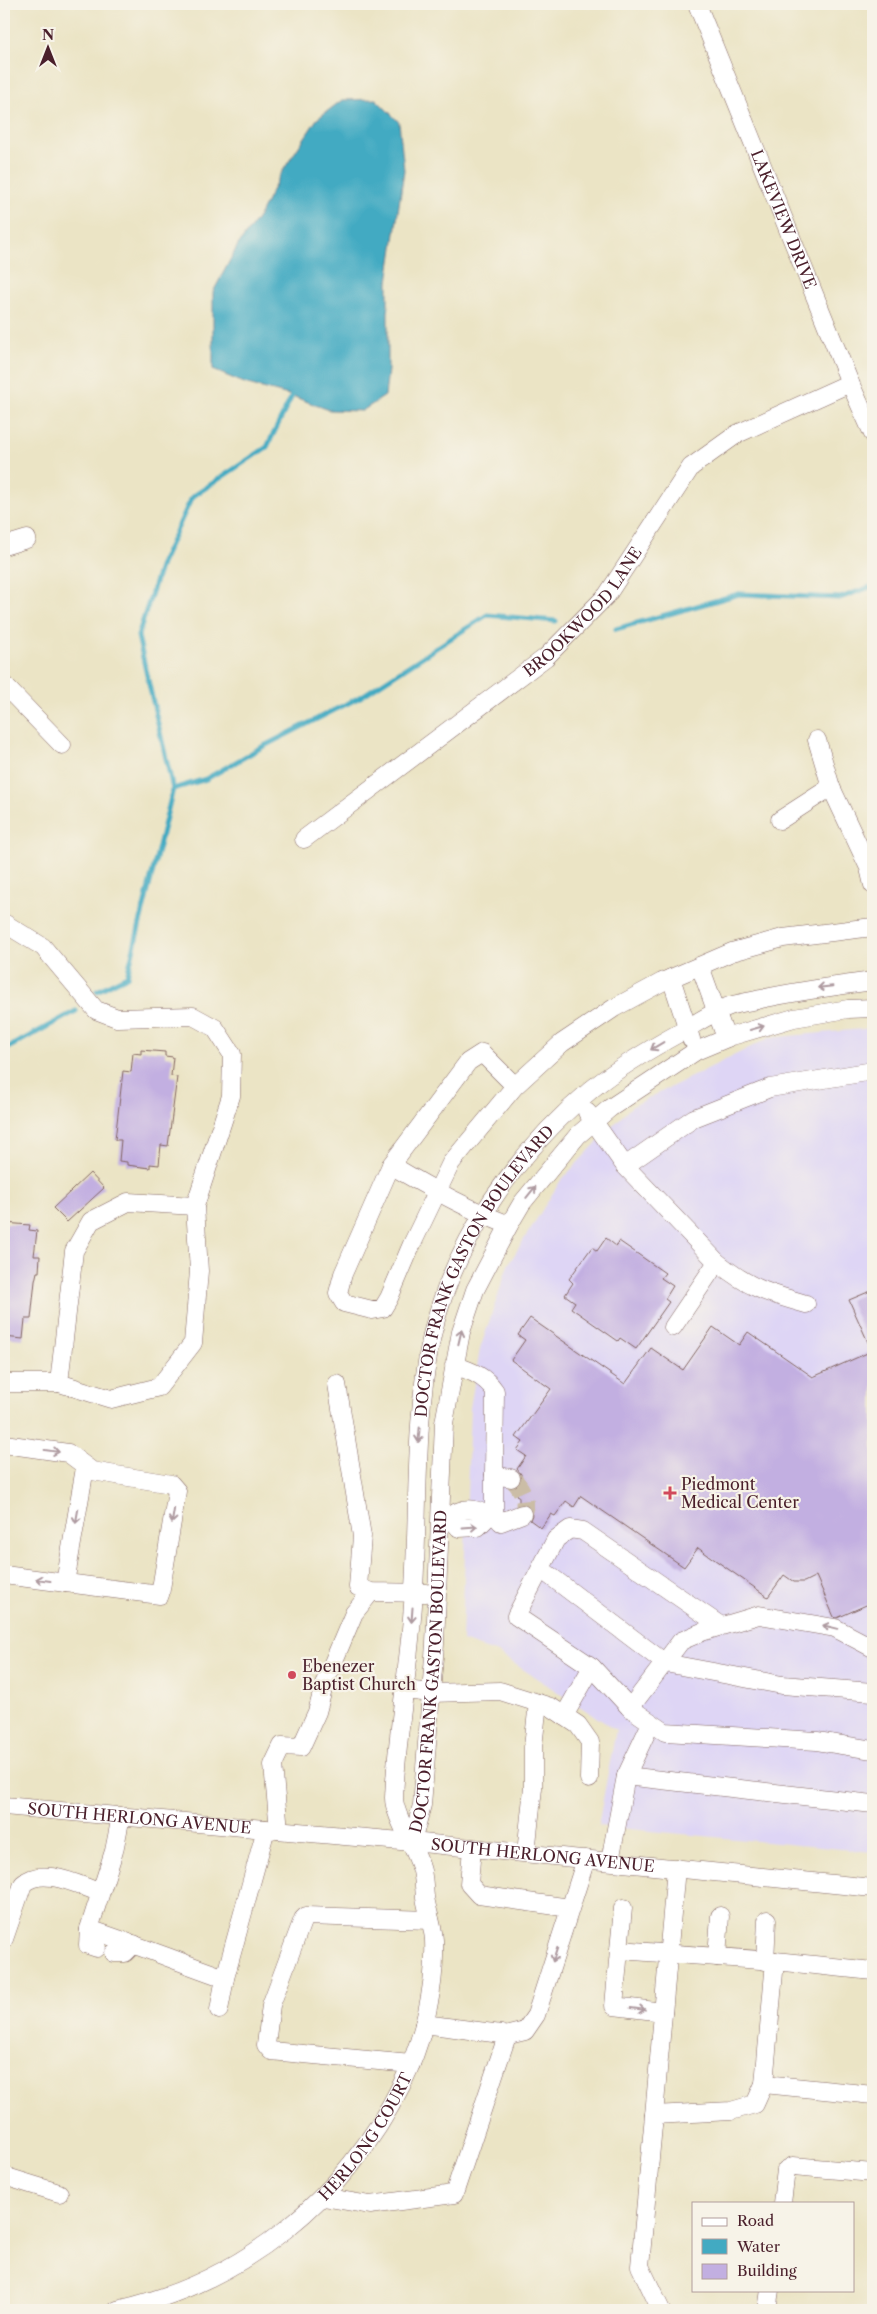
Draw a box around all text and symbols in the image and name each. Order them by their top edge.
north arrow [22,22,72,72]
text: N [42,26,54,44]
street label: LAKEVIEW DRIVE [747,146,821,292]
street label: BROOKWOOD LANE [519,543,646,681]
one-way arrow [817,982,833,992]
one-way arrow [749,1022,765,1032]
one-way arrow [651,1041,665,1051]
street label: DOCTOR FRANK GASTON BOULEVARD [411,1121,558,1418]
one-way arrow [525,1186,536,1199]
one-way arrow [456,1330,465,1346]
one-way arrow [414,1427,424,1443]
one-way arrow [44,1446,60,1456]
place label: Piedmont Medical Center [681,1474,799,1512]
marker: Piedmont Medical Center [663,1486,677,1500]
one-way arrow [71,1508,81,1524]
one-way arrow [167,1508,177,1524]
street label: DOCTOR FRANK GASTON BOULEVARD [405,1509,450,1835]
one-way arrow [461,1523,477,1532]
one-way arrow [36,1575,52,1585]
one-way arrow [408,1607,417,1623]
one-way arrow [822,1622,838,1631]
place label: Ebenezer Baptist Church [302,1656,416,1694]
marker: Ebenezer Baptist Church [286,1669,298,1681]
street label: SOUTH HERLONG AVENUE [27,1798,252,1838]
street label: SOUTH HERLONG AVENUE [430,1834,655,1876]
one-way arrow [550,1947,560,1963]
one-way arrow [630,2004,646,2014]
street label: HERLONG COURT [314,2069,416,2205]
legend [692,2202,854,2292]
text: Road [737,2211,774,2230]
text: Water [736,2237,781,2256]
text: Building [737,2261,797,2280]

